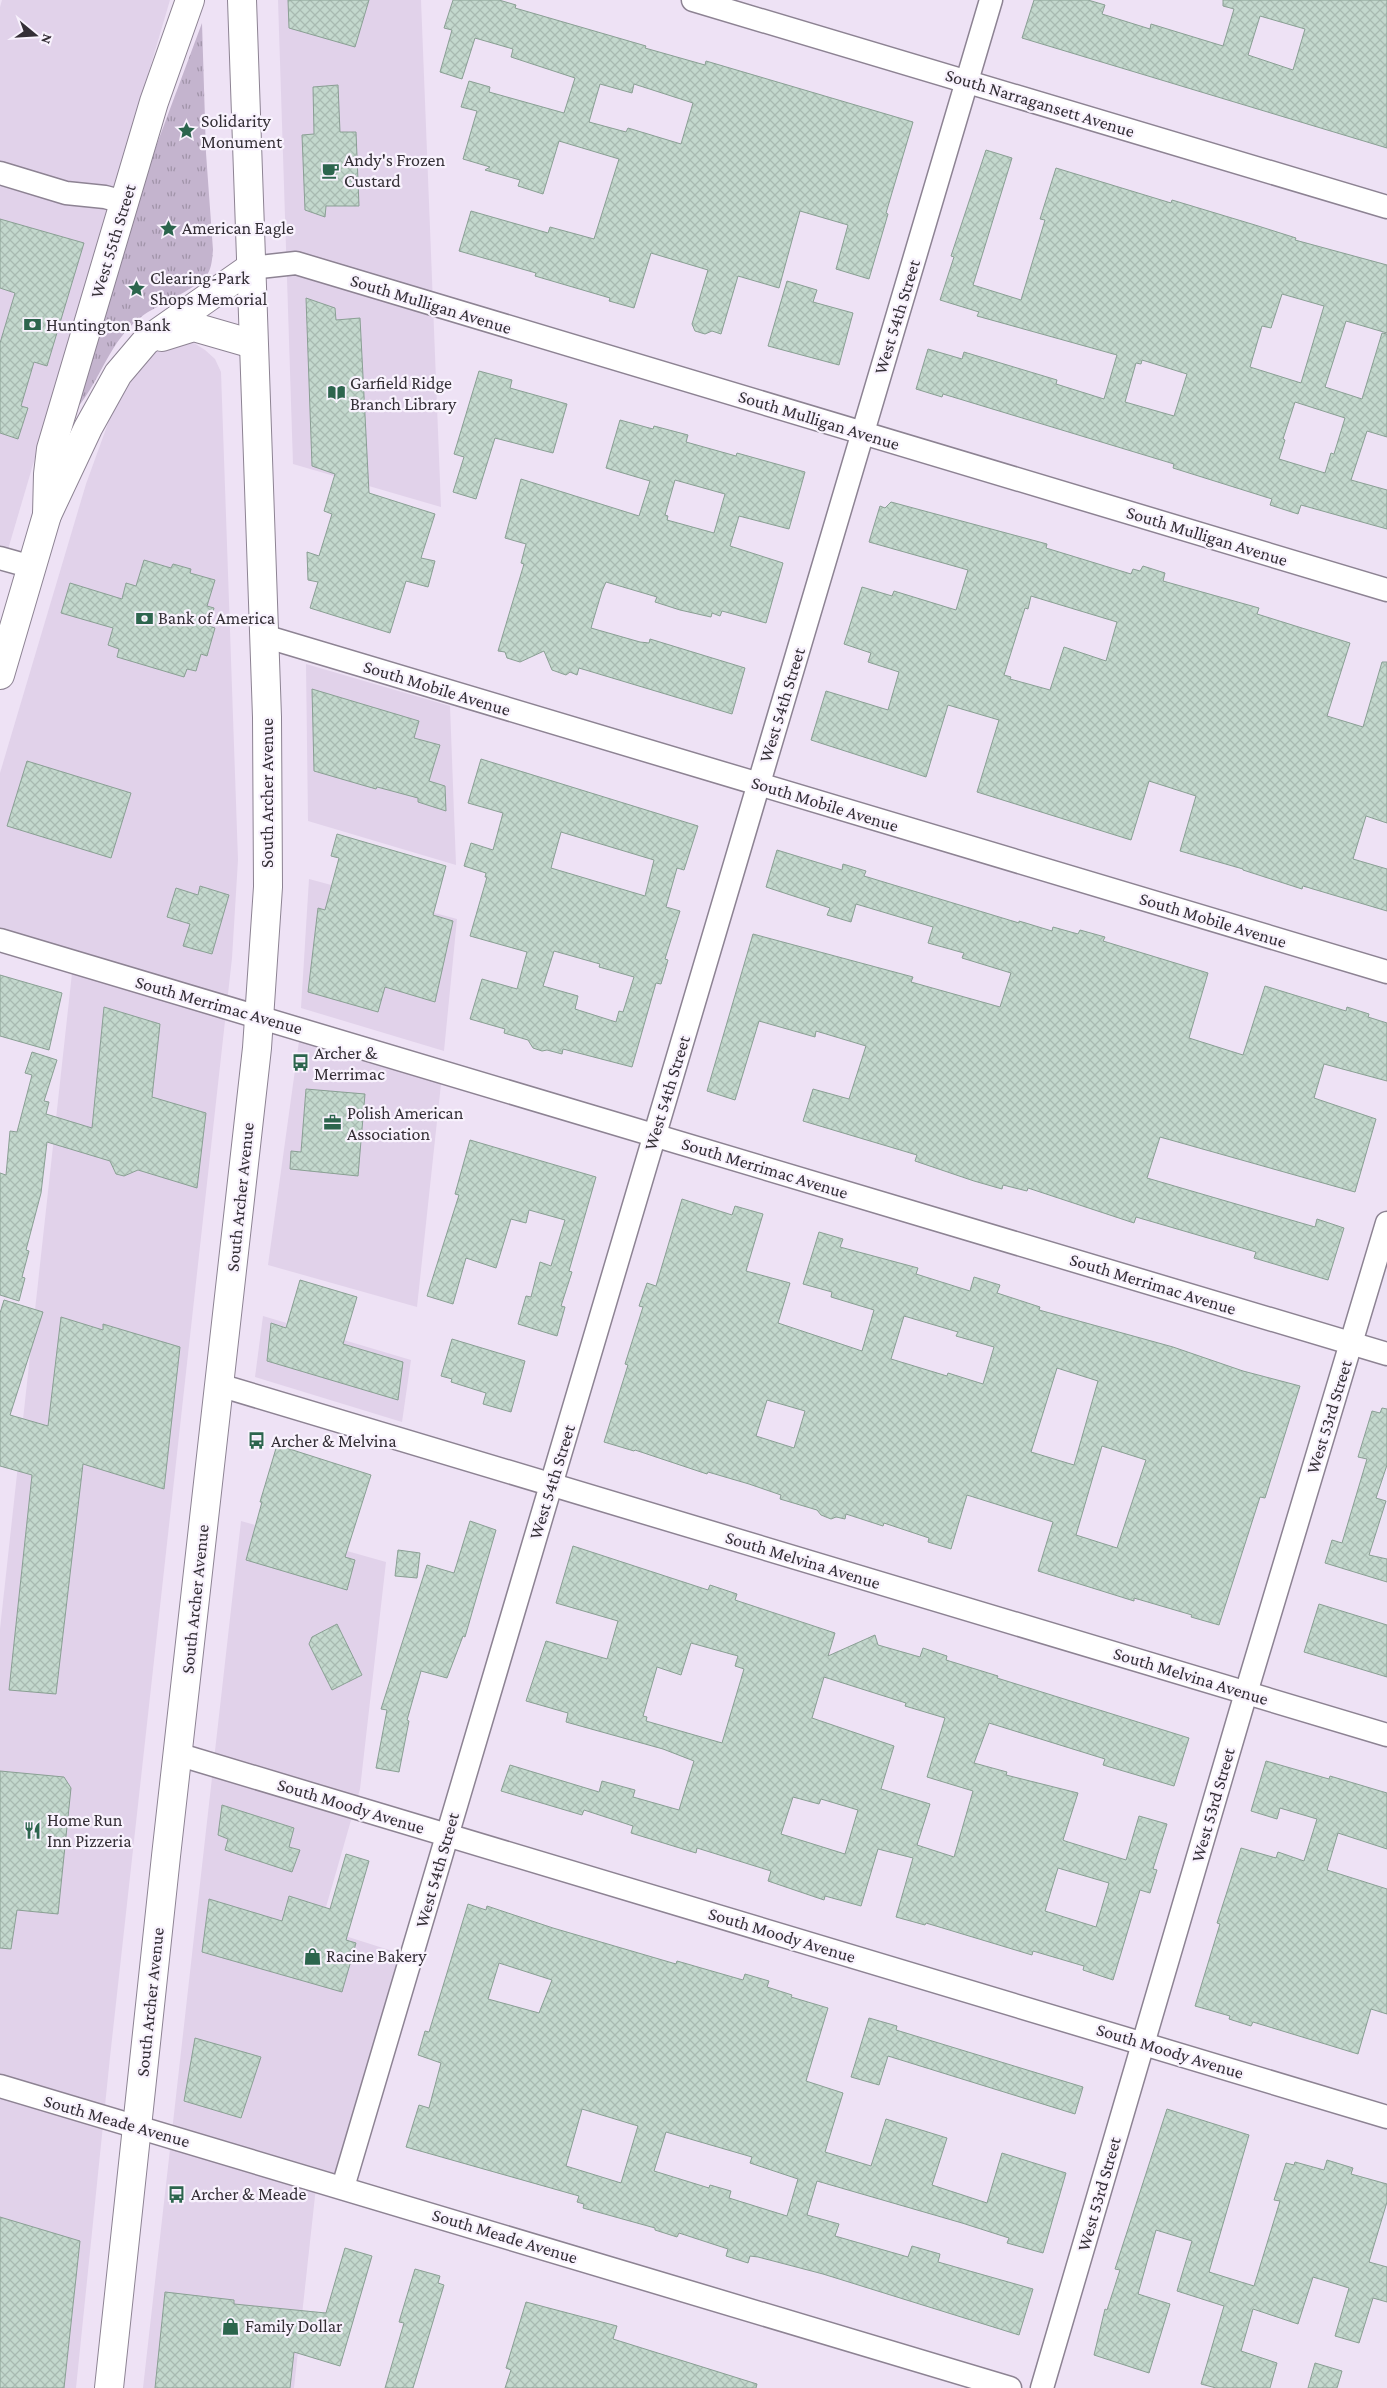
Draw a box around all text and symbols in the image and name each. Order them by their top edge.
north arrow [10,10,60,60]
text: N [38,32,56,46]
street label: South Narragansett Avenue [943,65,1137,141]
place label: Solidarity Monument [201,111,283,152]
place icon: Solidarity Monument [177,121,197,141]
place label: Andy's Frozen Custard [344,150,445,191]
cafe icon: Andy's Frozen Custard [320,160,340,180]
street label: West 55th Street [86,181,140,300]
place icon: American Eagle [158,218,178,238]
place label: American Eagle [182,218,294,238]
street label: West 54th Street [870,256,924,377]
place label: Clearing-Park Shops Memorial [150,268,268,309]
street label: South Mulligan Avenue [348,270,514,338]
place icon: Clearing-Park Shops Memorial [126,278,146,298]
bank icon: Huntington Bank [22,315,42,335]
place label: Huntington Bank [46,315,171,335]
place label: Garfield Ridge Branch Library [350,373,457,414]
library icon: Garfield Ridge Branch Library [326,383,346,403]
street label: South Mulligan Avenue [736,386,902,454]
street label: South Mulligan Avenue [1124,502,1290,570]
bank icon: Bank of America [134,608,154,628]
place label: Bank of America [158,608,275,628]
street label: West 54th Street [755,644,809,765]
street label: South Mobile Avenue [361,656,513,720]
street label: South Archer Avenue [257,718,277,868]
street label: South Mobile Avenue [749,772,901,836]
street label: South Mobile Avenue [1137,888,1289,952]
street label: South Merrimac Avenue [133,972,305,1038]
street label: West 54th Street [640,1032,694,1153]
place label: Archer & Merrimac [314,1043,385,1084]
bus stop icon: Archer & Merrimac [290,1053,310,1073]
place label: Polish American Association [347,1103,464,1144]
office icon: Polish American Association [323,1113,343,1133]
street label: South Archer Avenue [222,1121,258,1273]
street label: South Merrimac Avenue [679,1133,851,1203]
street label: South Merrimac Avenue [1067,1249,1239,1319]
street label: West 53rd Street [1302,1357,1356,1476]
street label: West 54th Street [525,1421,579,1542]
bus stop icon: Archer & Melvina [247,1431,267,1451]
place label: Archer & Melvina [271,1431,397,1451]
street label: South Archer Avenue [177,1523,213,1675]
street label: South Melvina Avenue [723,1527,883,1593]
street label: South Melvina Avenue [1111,1643,1271,1709]
street label: West 53rd Street [1187,1745,1239,1864]
street label: South Moody Avenue [275,1774,427,1838]
street label: West 54th Street [411,1809,463,1930]
place label: Home Run Inn Pizzeria [47,1810,132,1851]
restaurant icon: Home Run Inn Pizzeria [23,1820,43,1840]
street label: South Moody Avenue [706,1903,858,1967]
street label: South Archer Avenue [132,1926,168,2078]
shop icon: Racine Bakery [302,1946,322,1966]
place label: Racine Bakery [326,1946,427,1966]
street label: South Moody Avenue [1094,2019,1246,2083]
street label: South Meade Avenue [42,2091,192,2151]
street label: West 53rd Street [1073,2134,1125,2253]
bus stop icon: Archer & Meade [167,2184,187,2204]
place label: Archer & Meade [191,2184,307,2204]
street label: South Meade Avenue [430,2204,580,2268]
shop icon: Family Dollar [221,2316,241,2336]
place label: Family Dollar [245,2316,343,2336]

